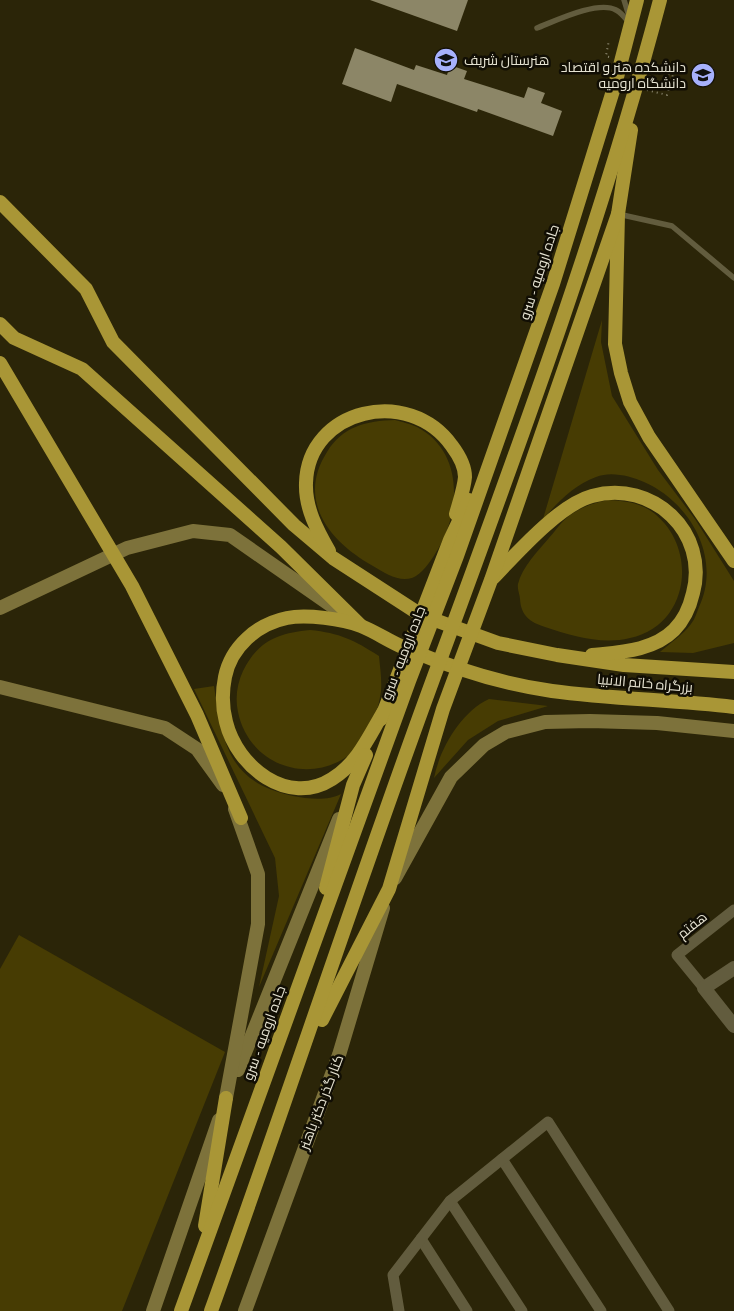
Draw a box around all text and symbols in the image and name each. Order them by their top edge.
school or university icon: هنرستان شریف [433,47,459,73]
place label: هنرستان شریف [464,52,549,68]
place label: دانشکده هنر و اقتصاد دانشگاه ارومیه [561,59,686,91]
school or university icon: دانشکده هنر و اقتصاد دانشگاه ارومیه [690,62,716,88]
street label: جاده ارومیه - سرو [516,222,562,322]
street label: جاده ارومیه - سرو [378,604,428,702]
street label: بزرگراه خاتم الانبیا [596,671,694,697]
street label: هفتم [674,908,711,943]
street label: جاده ارومیه - سرو [240,984,288,1082]
street label: کنار گذر دکتر باهنر [295,1052,346,1153]

